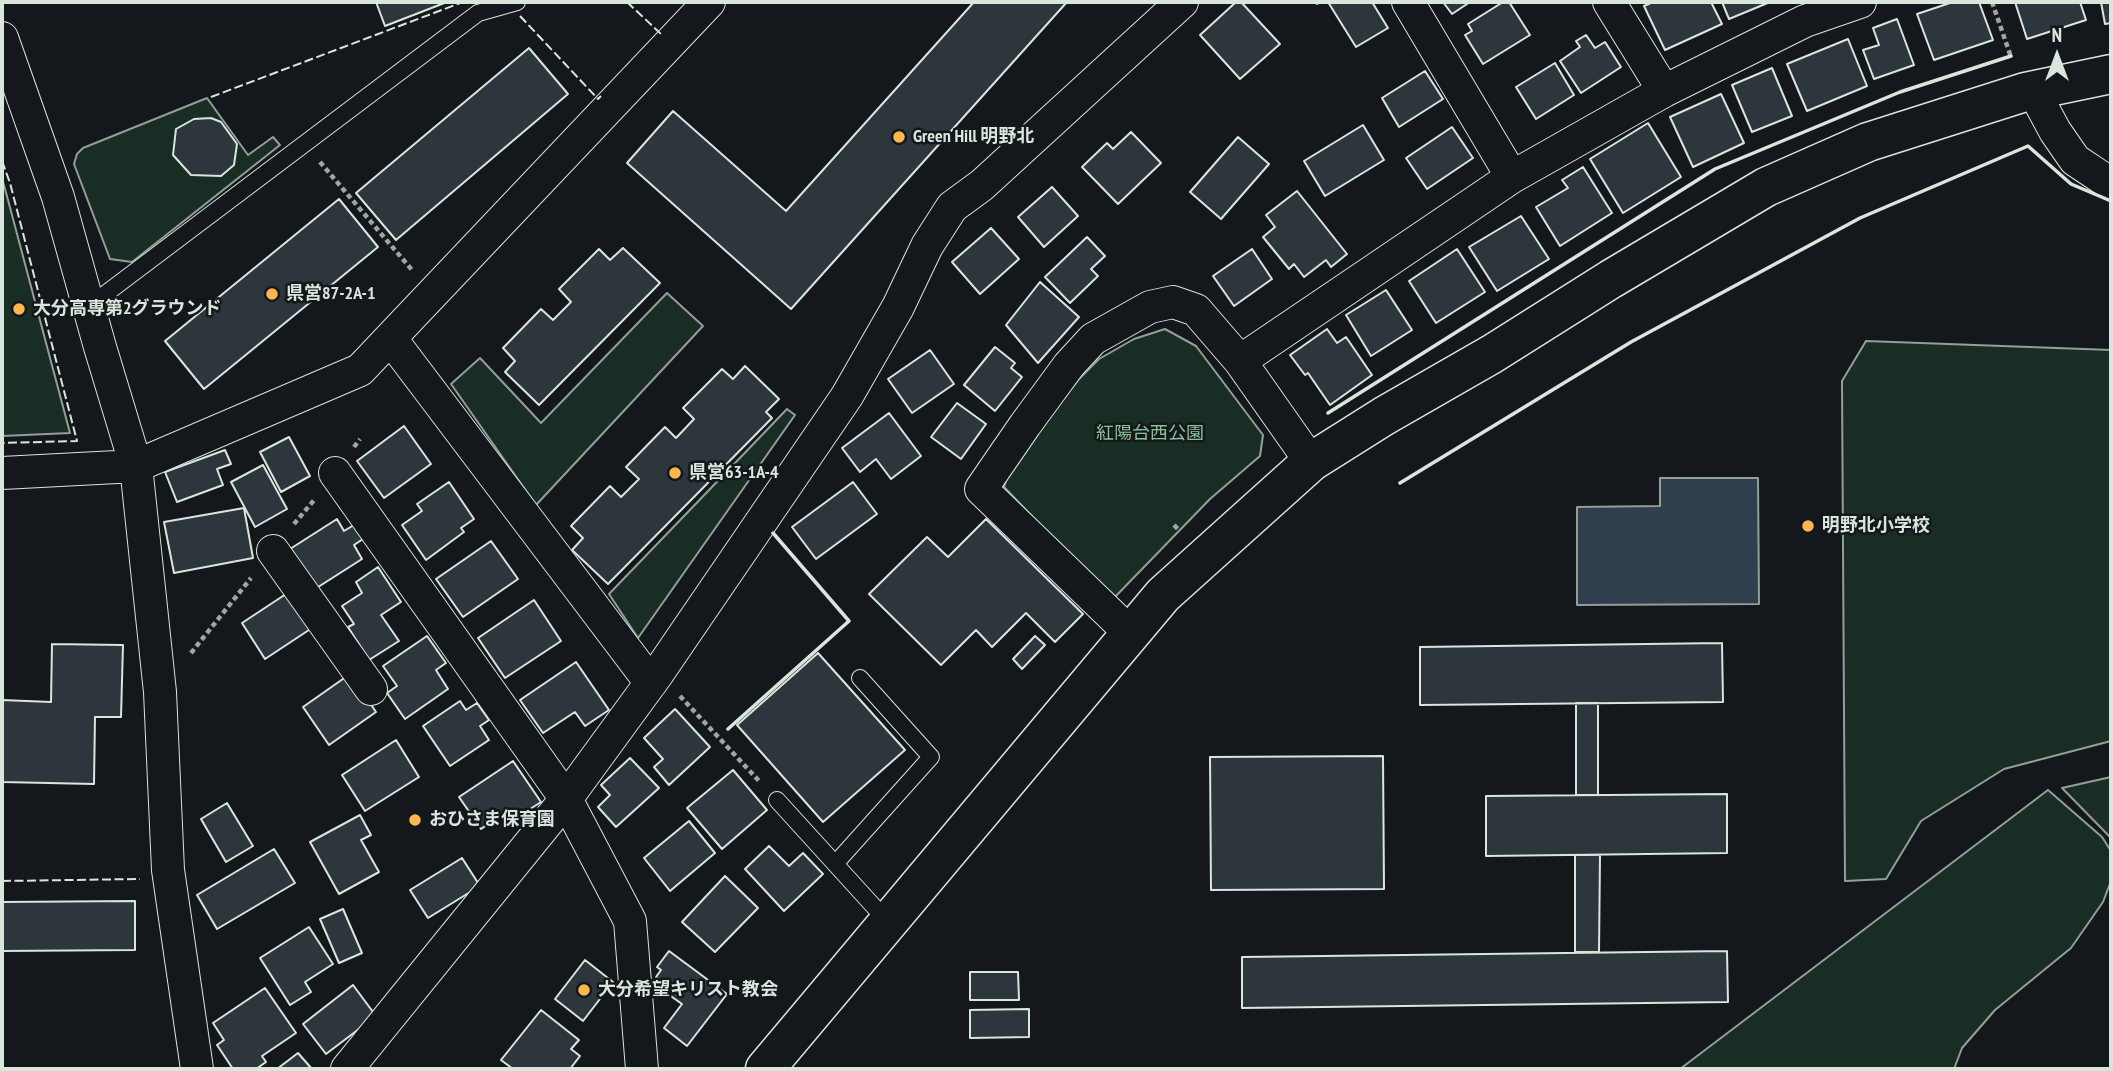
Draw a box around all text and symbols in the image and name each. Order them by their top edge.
north arrow [2022,21,2092,91]
text: N [2052,23,2062,47]
place label: Green Hill 明野北 [913,126,1035,148]
marker: Green Hill 明野北 [891,129,907,145]
place label: 県営87-2A-1 [286,283,376,305]
marker: 県営87-2A-1 [264,286,280,302]
place label: 大分高専第2グラウンド [33,298,222,320]
marker: 大分高専第2グラウンド [11,301,27,317]
park label: 紅陽台西公園 [1096,423,1204,445]
place label: 県営63-1A-4 [689,462,779,484]
marker: 県営63-1A-4 [667,465,683,481]
place label: 明野北小学校 [1822,515,1930,537]
marker: 明野北小学校 [1800,518,1816,534]
place label: おひさま保育園 [429,809,555,831]
marker: おひさま保育園 [407,812,423,828]
place label: 大分希望キリスト教会 [598,979,778,1001]
marker: 大分希望キリスト教会 [576,982,592,998]

